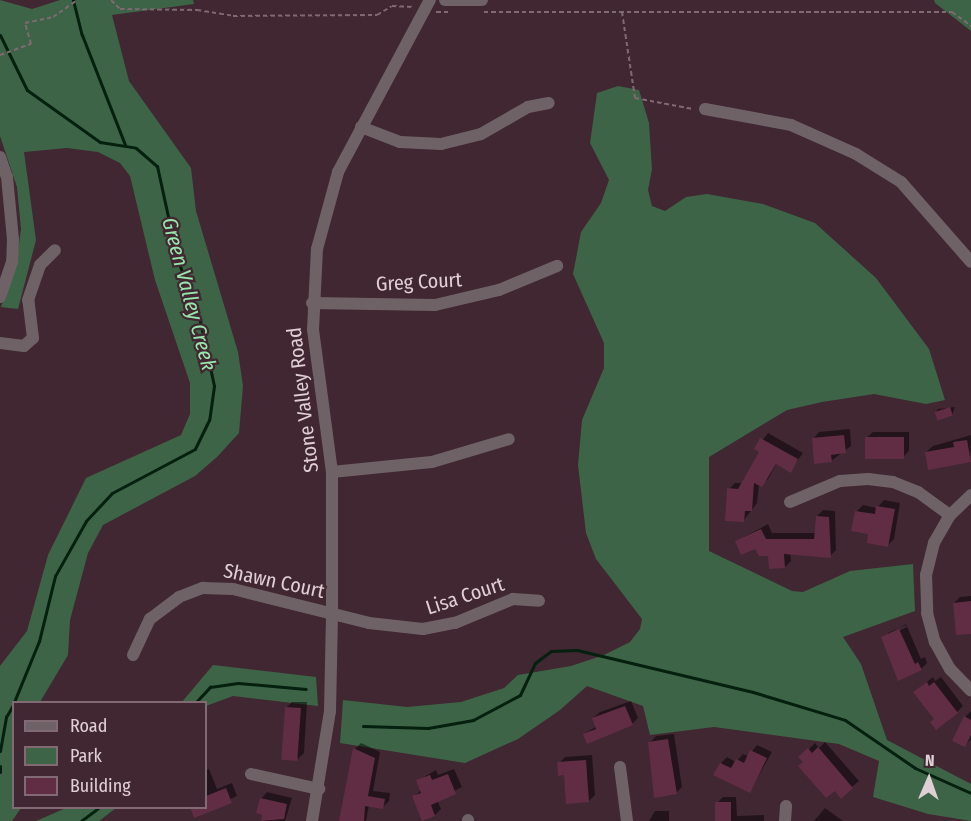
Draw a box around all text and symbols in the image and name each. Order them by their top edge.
water label: Green Valley Creek [156,215,222,373]
street label: Greg Court [375,268,463,296]
street label: Stone Valley Road [282,326,324,474]
street label: Shawn Court [221,559,327,603]
street label: Lisa Court [423,572,507,620]
legend [12,701,207,809]
text: Road [70,715,107,737]
text: Park [70,745,102,767]
north arrow [899,749,959,809]
text: N [925,751,935,770]
text: Building [70,775,131,797]

